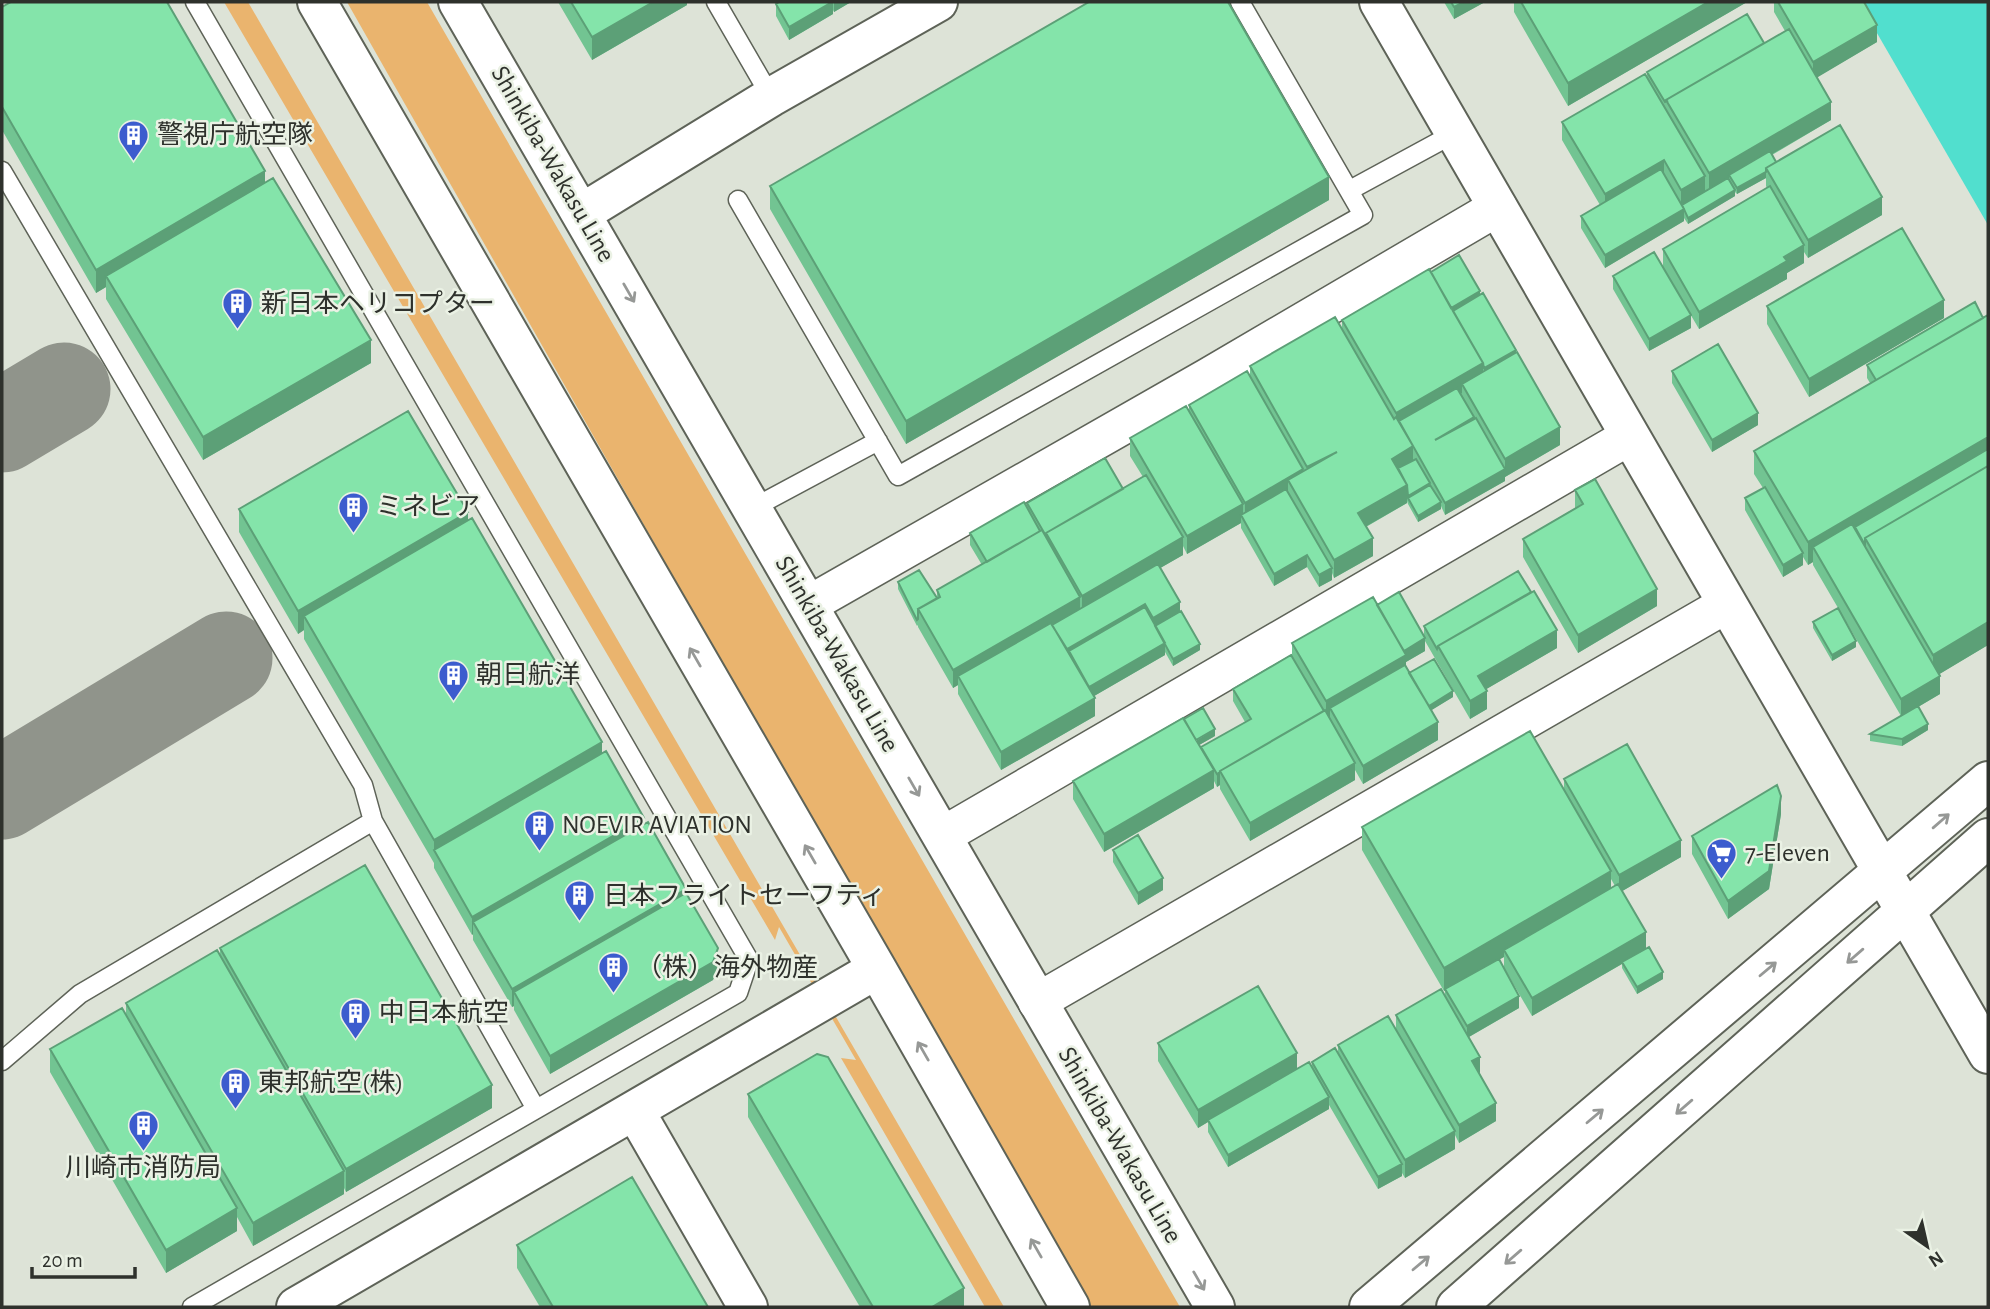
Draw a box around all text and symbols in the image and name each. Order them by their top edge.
street label: Shinkiba-Wakasu Line [486,62,620,266]
building icon: 警視庁航空隊 [117,118,151,162]
place label: 警視庁航空隊 [157,120,313,148]
one-way arrow [622,283,636,303]
building icon: 新日本ヘリコプター [221,287,255,331]
place label: 新日本ヘリコプター [261,290,495,317]
building icon: ミネビア [336,490,370,534]
place label: ミネビア [376,493,480,520]
street label: Shinkiba-Wakasu Line [770,552,904,756]
one-way arrow [688,647,701,668]
building icon: 朝日航洋 [436,658,470,702]
place label: 朝日航洋 [476,661,580,688]
one-way arrow [907,777,921,797]
building icon: NOEVIR AVIATION [522,808,556,852]
place label: NOEVIR AVIATION [562,812,752,838]
one-way arrow [1932,813,1950,829]
supermarket icon: 7-Eleven [1705,836,1739,880]
place label: 7-Eleven [1745,840,1830,866]
one-way arrow [802,844,816,864]
building icon: 日本フライトセーフティ [563,879,597,923]
place label: 日本フライトセーフティ [603,882,886,909]
one-way arrow [1846,948,1864,964]
building icon: （株）海外物産 [596,951,630,995]
place label: （株）海外物産 [636,953,818,981]
one-way arrow [1759,961,1777,977]
building icon: 中日本航空 [339,996,373,1040]
place label: 中日本航空 [379,999,509,1026]
one-way arrow [916,1041,930,1061]
street label: Shinkiba-Wakasu Line [1053,1043,1187,1247]
building icon: 東邦航空(株) [218,1066,252,1110]
place label: 東邦航空(株) [258,1069,403,1096]
one-way arrow [1675,1099,1693,1115]
building icon: 川崎市消防局 [126,1108,160,1152]
one-way arrow [1586,1108,1604,1124]
place label: 川崎市消防局 [65,1154,221,1181]
north arrow [1892,1211,1962,1281]
scale bar [32,1236,135,1280]
one-way arrow [1029,1238,1042,1259]
text: N [1925,1247,1946,1270]
one-way arrow [1504,1249,1522,1265]
text: 20 m [42,1250,83,1271]
one-way arrow [1412,1255,1430,1271]
one-way arrow [1193,1271,1207,1291]

